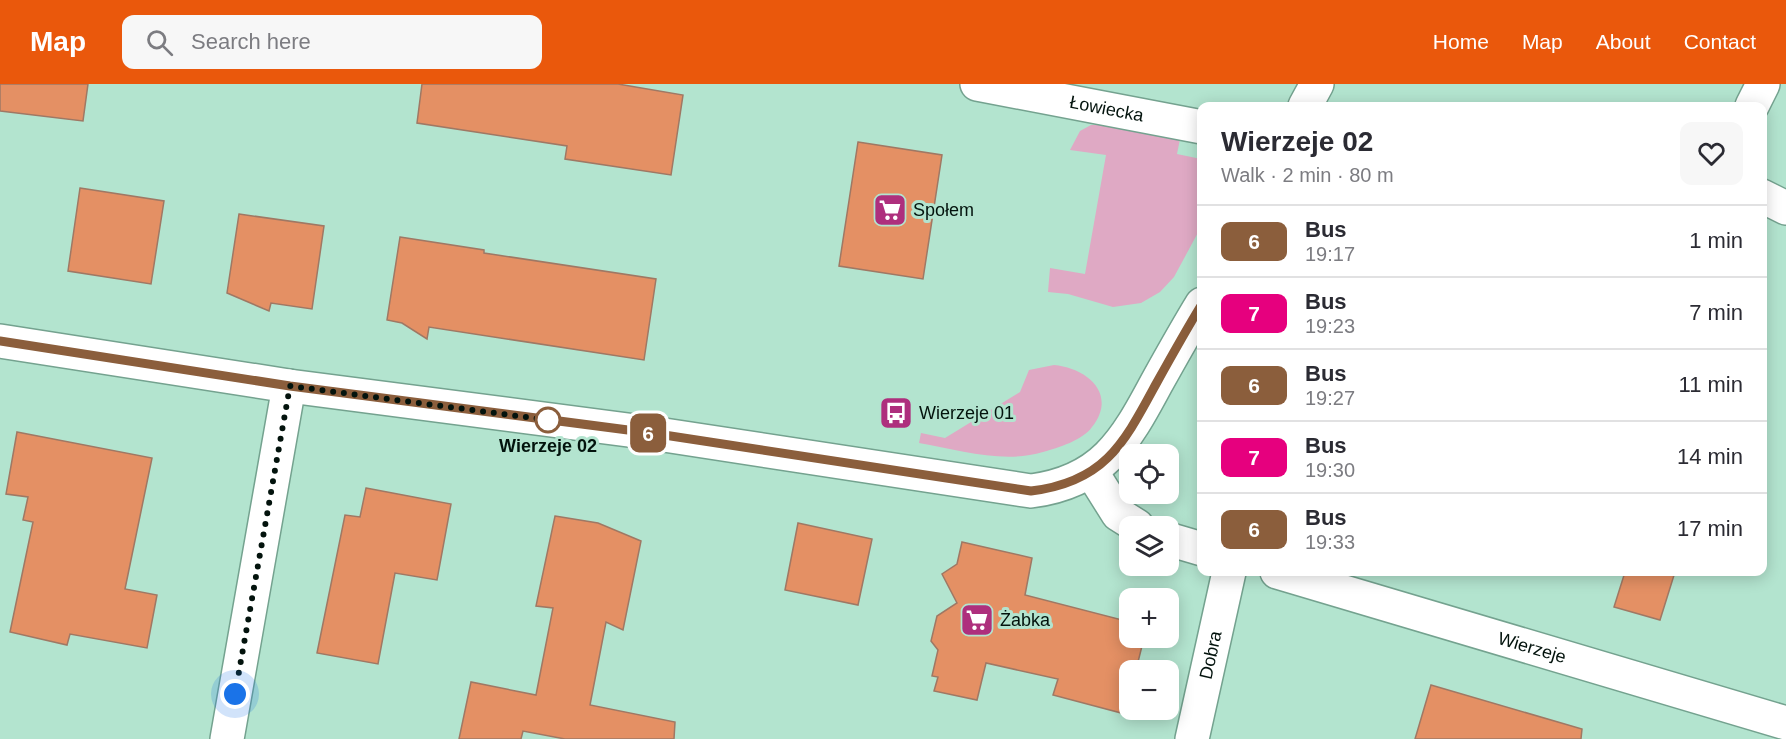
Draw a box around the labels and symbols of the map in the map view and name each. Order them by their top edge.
street label: Łowiecka [1068,92,1146,126]
supermarket icon: Społem [872,192,908,228]
place label: Społem [913,200,974,220]
bus stop icon: Wierzeje 01 [878,395,914,431]
place label: Wierzeje 01 [919,403,1014,423]
marker: Wierzeje 02 [535,407,561,433]
line badge: 6 [628,414,668,452]
place label: Wierzeje 02 [499,436,597,456]
supermarket icon: Żabka [959,602,995,638]
place label: Żabka [1000,610,1051,630]
street label: Dobra [1196,628,1226,681]
street label: Wierzeje [1496,628,1568,667]
your location [220,679,250,709]

